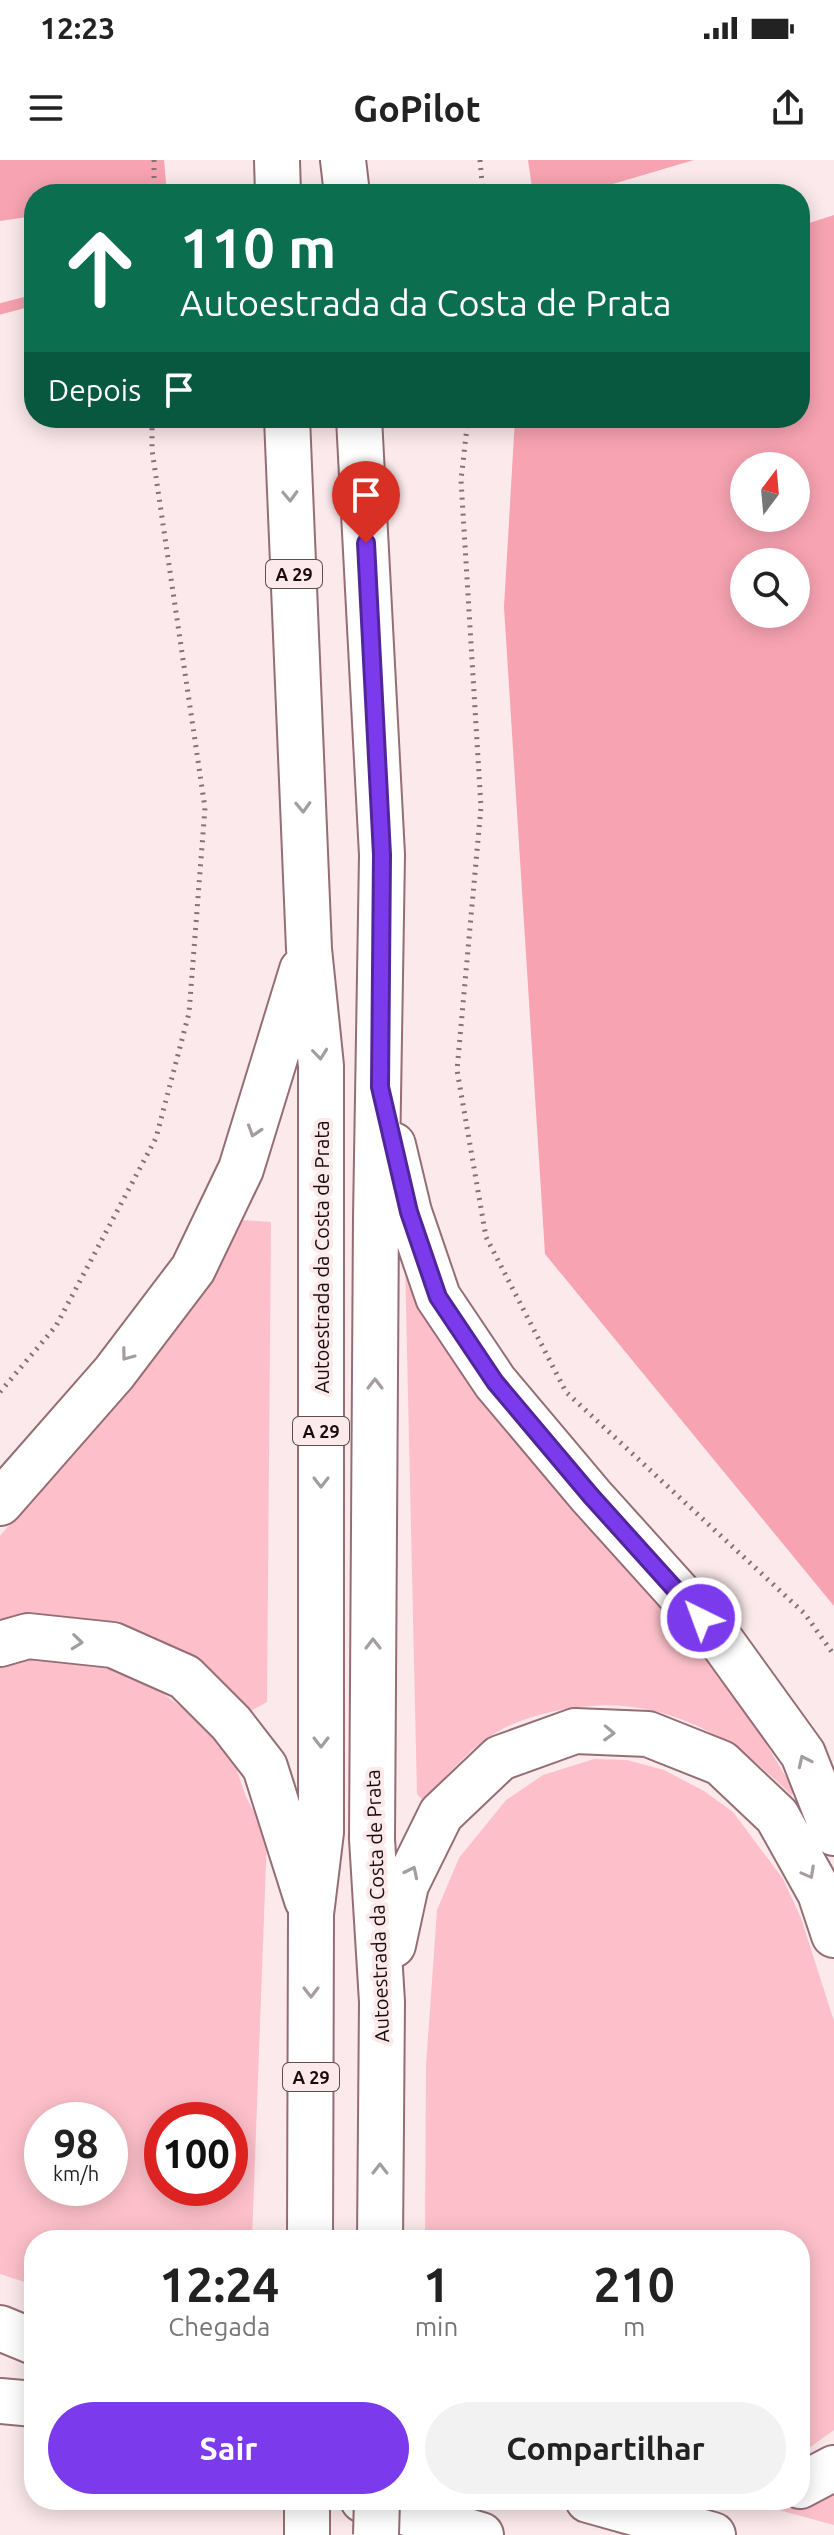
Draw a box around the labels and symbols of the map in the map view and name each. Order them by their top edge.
north arrow [730,452,810,532]
pin [332,461,400,543]
one-way arrow [282,490,299,503]
road number: A 29 [266,560,322,588]
one-way arrow [294,801,311,814]
one-way arrow [311,1048,328,1061]
street label: Autoestrada da Costa de Prata [310,1121,333,1394]
one-way arrow [247,1123,263,1137]
one-way arrow [123,1346,137,1361]
one-way arrow [366,1377,384,1390]
road number: A 29 [293,1417,349,1445]
one-way arrow [312,1476,330,1489]
position arrow [659,1576,743,1660]
one-way arrow [71,1633,84,1650]
one-way arrow [364,1637,382,1650]
one-way arrow [603,1724,616,1741]
one-way arrow [312,1736,330,1749]
one-way arrow [798,1755,814,1770]
street label: Autoestrada da Costa de Prata [361,1769,393,2043]
one-way arrow [402,1865,418,1880]
one-way arrow [799,1865,815,1879]
one-way arrow [302,1986,320,1999]
road number: A 29 [283,2063,339,2091]
speed limit sign: 100 [144,2102,248,2206]
one-way arrow [371,2162,389,2175]

